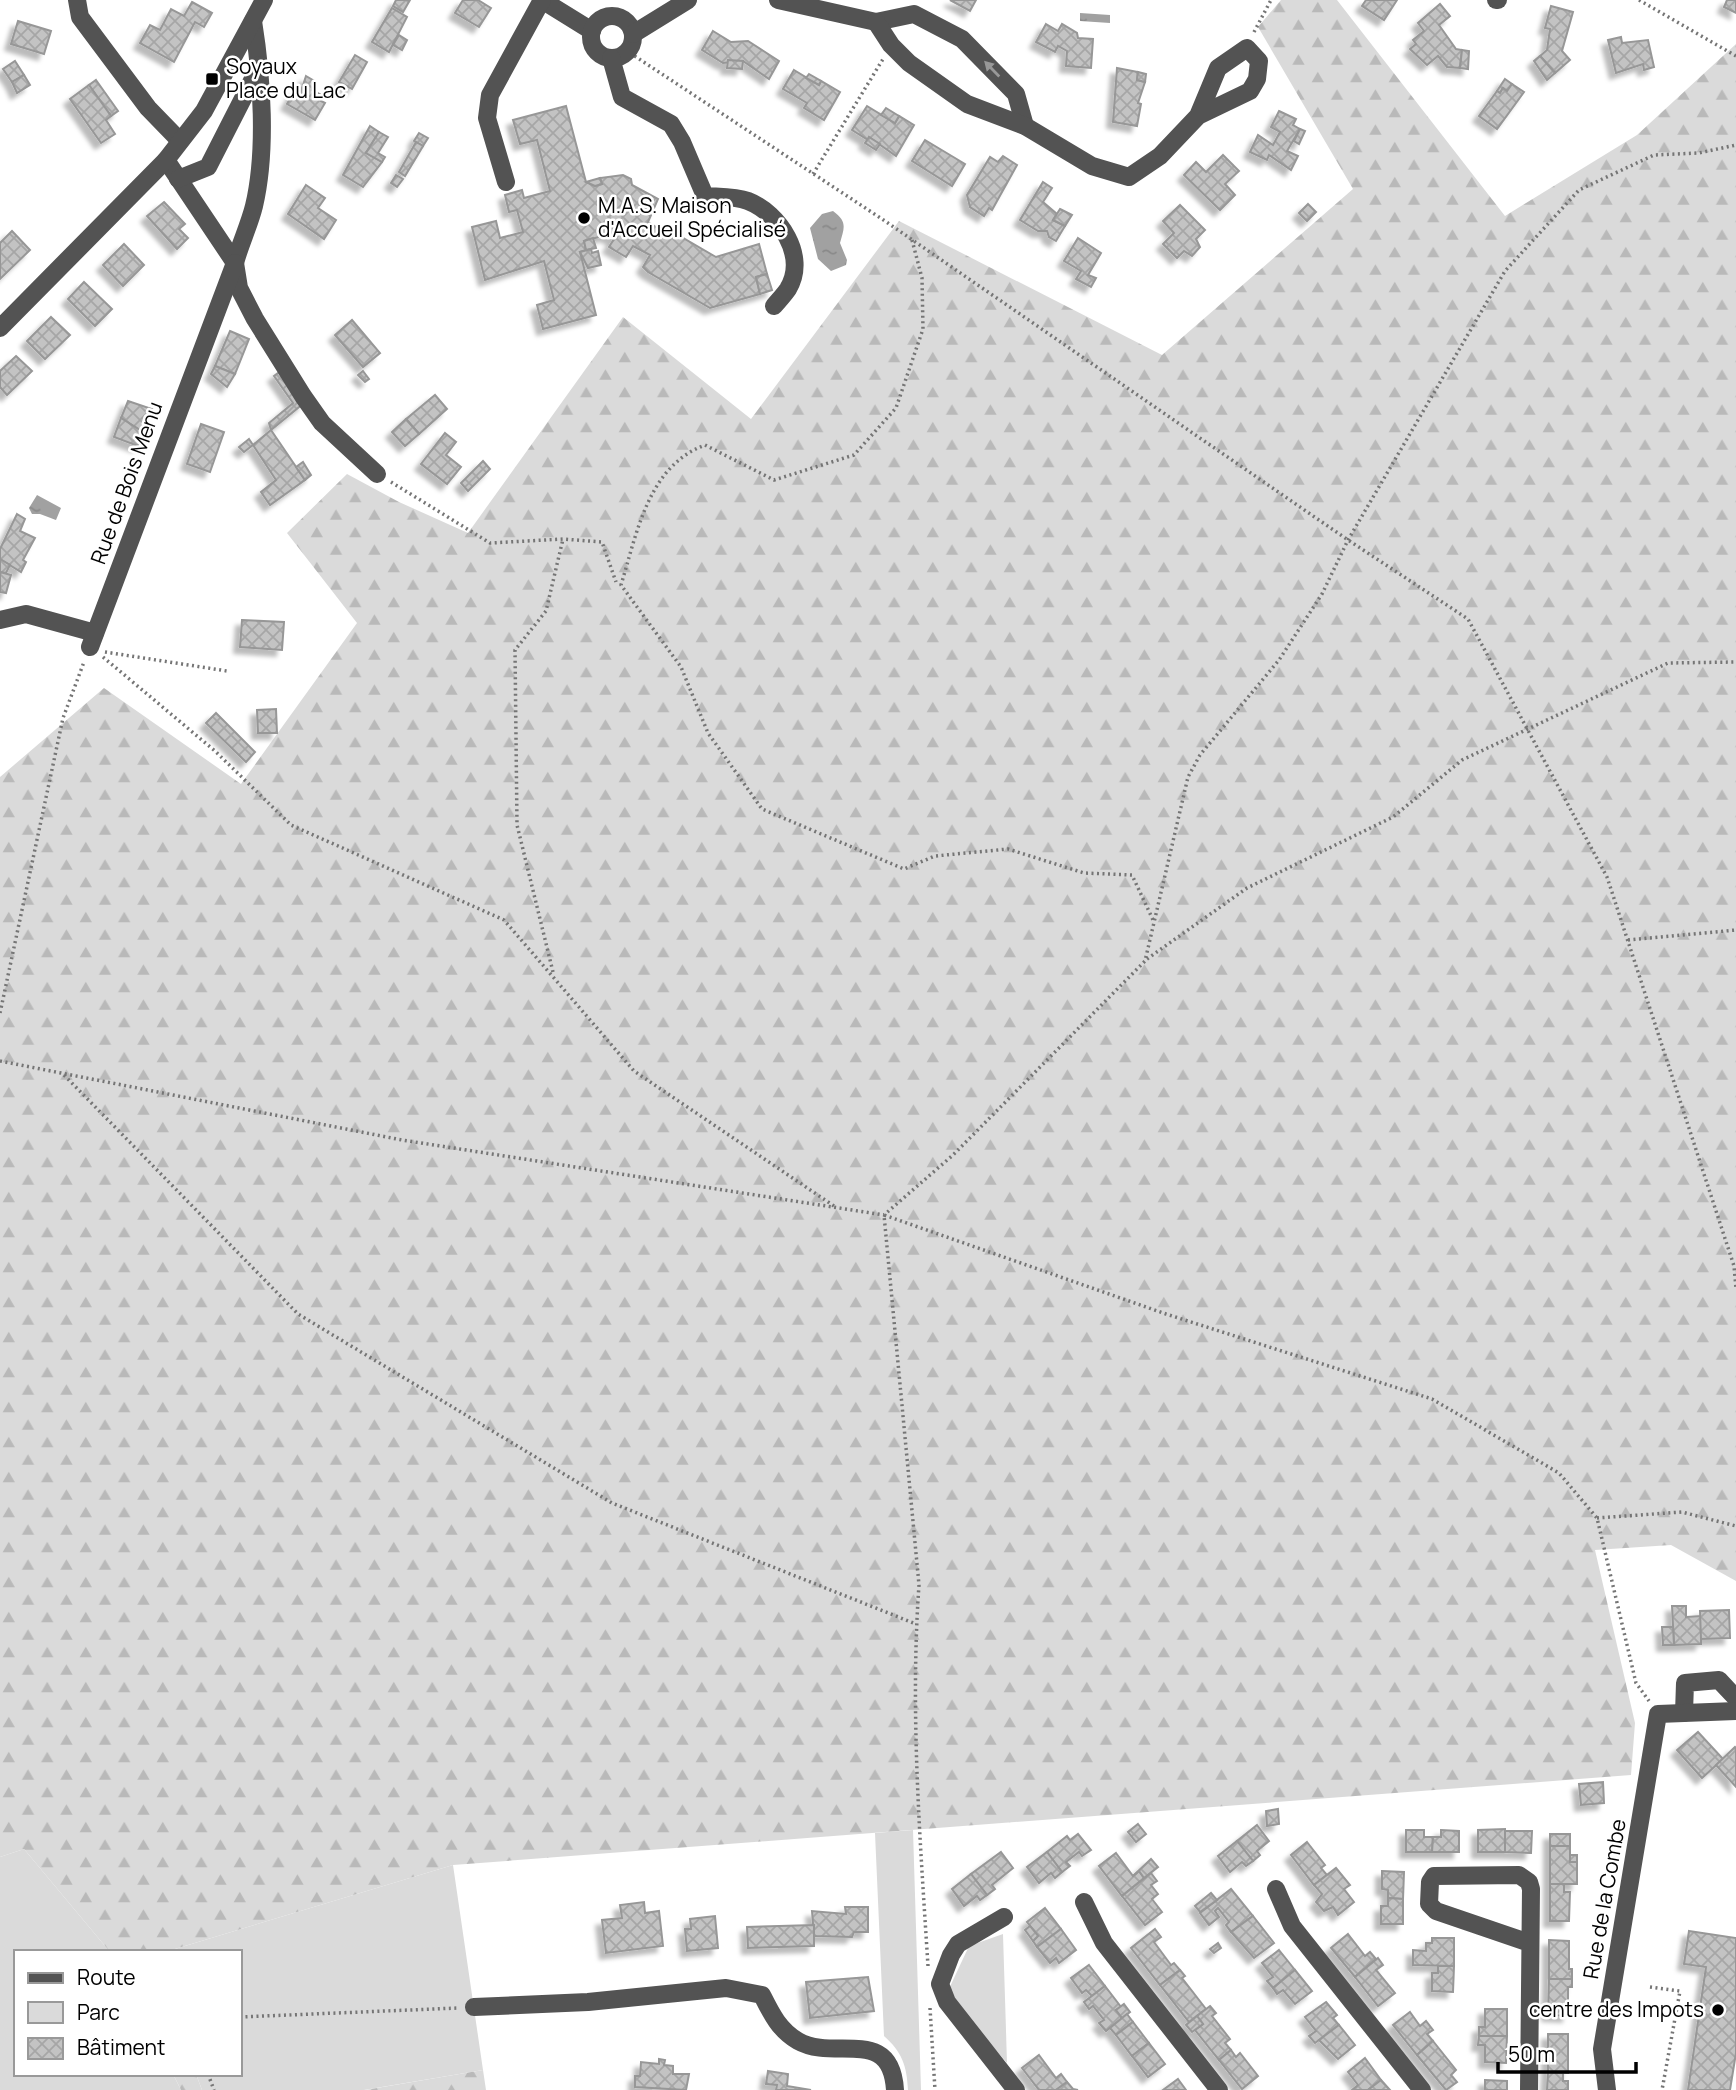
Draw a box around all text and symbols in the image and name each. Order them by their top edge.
place label: Soyaux Place du Lac [226,52,346,104]
one-way arrow [983,61,1000,78]
marker: Soyaux Place du Lac [204,71,220,87]
place label: M.A.S. Maison d'Accueil Spécialisé [598,191,786,243]
marker: M.A.S. Maison d'Accueil Spécialisé [576,210,592,226]
street label: Rue de Bois Menu [84,397,168,568]
street label: Rue de la Combe [1576,1817,1632,1981]
legend [14,1950,242,2076]
text: Route [77,1963,135,1991]
place label: centre des Impots [1529,1995,1704,2023]
text: Parc [77,1998,120,2026]
marker: centre des Impots [1710,2002,1726,2018]
scale bar [1498,2030,1636,2074]
text: Bâtiment [77,2033,165,2061]
text: 50 m [1508,2040,1555,2068]

